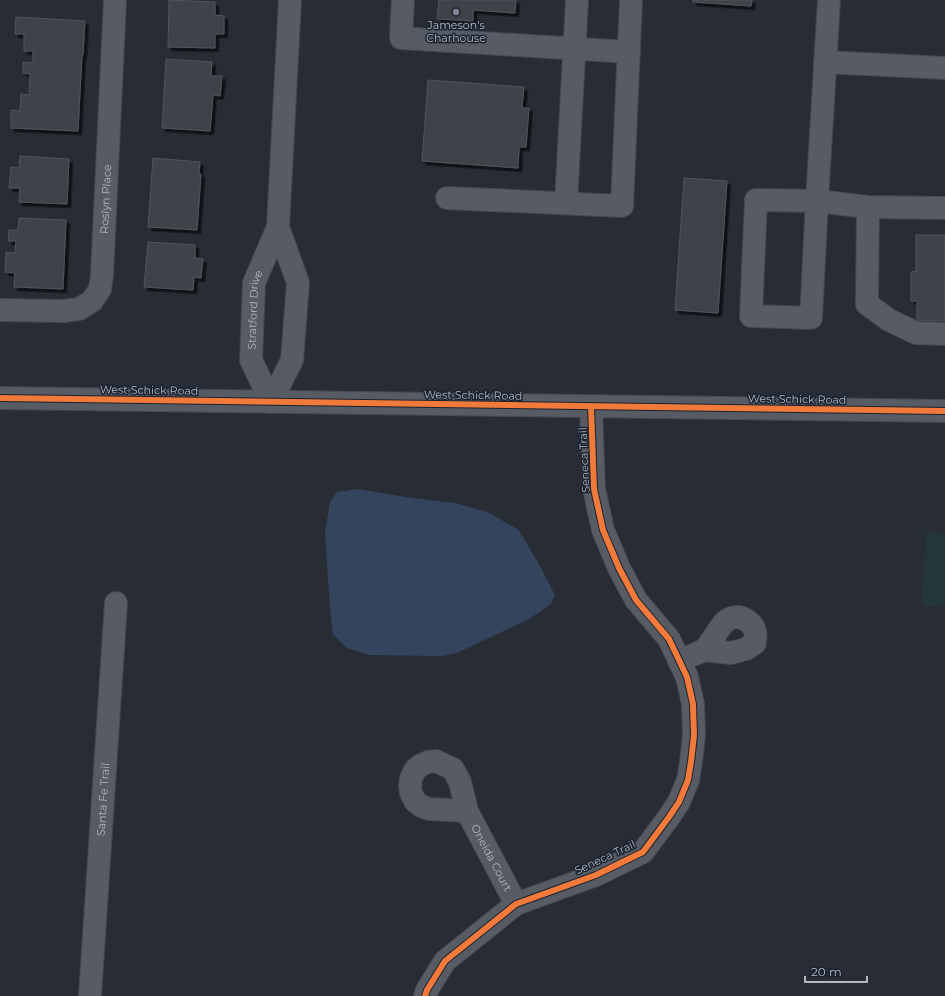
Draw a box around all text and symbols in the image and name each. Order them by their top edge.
marker: Jameson's Charhouse [451,7,461,17]
place label: Jameson's Charhouse [426,18,486,45]
street label: Roslyn Place [97,164,114,234]
street label: Stratford Drive [244,267,266,350]
street label: West Schick Road [100,382,198,398]
street label: West Schick Road [424,387,522,403]
street label: West Schick Road [748,391,846,407]
street label: Seneca Trail [575,427,593,493]
street label: Santa Fe Trail [94,762,112,836]
street label: Oneida Court [468,822,515,894]
street label: Seneca Trail [572,837,638,877]
scale bar [805,958,867,984]
text: 20 m [811,964,842,979]

